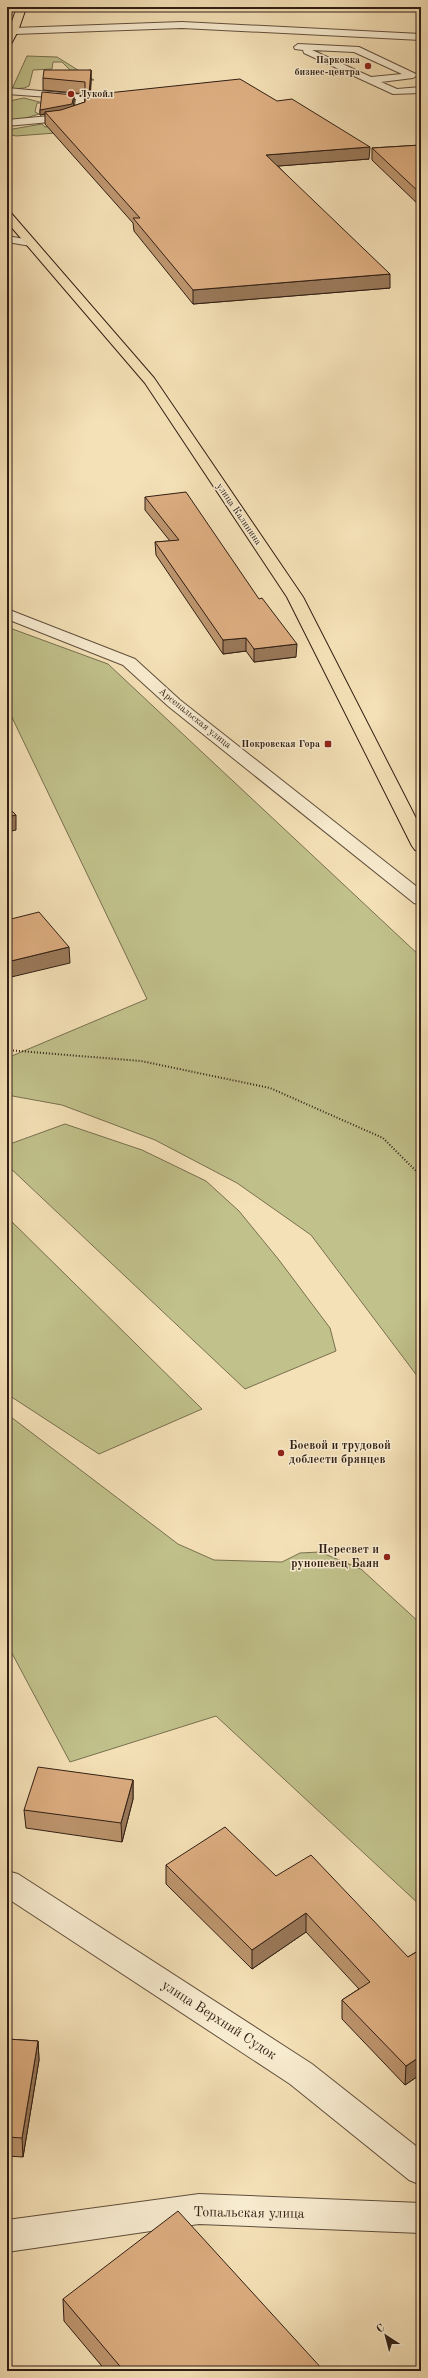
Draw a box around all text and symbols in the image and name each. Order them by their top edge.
place label: Парковка бизнес-центра [295,55,360,77]
marker: Парковка бизнес-центра [363,61,373,71]
marker: Лукойл [66,89,76,99]
place label: Лукойл [79,89,113,99]
street label: улица Калинина [215,481,263,547]
street label: Арсенальская улица [157,686,233,750]
place label: Покровская Гора [241,739,320,749]
marker: Покровская Гора [323,739,333,749]
place label: Боевой и трудовой доблести брянцев [289,1440,391,1466]
marker: Боевой и трудовой доблести брянцев [276,1448,286,1458]
place label: Пересвет и рунопевец Баян [291,1544,379,1570]
marker: Пересвет и рунопевец Баян [382,1552,392,1562]
street label: улица Верхний Судок [159,1978,279,2062]
street label: Топальская улица [193,2205,305,2221]
north arrow [366,2316,406,2356]
text: С [375,2323,387,2336]

